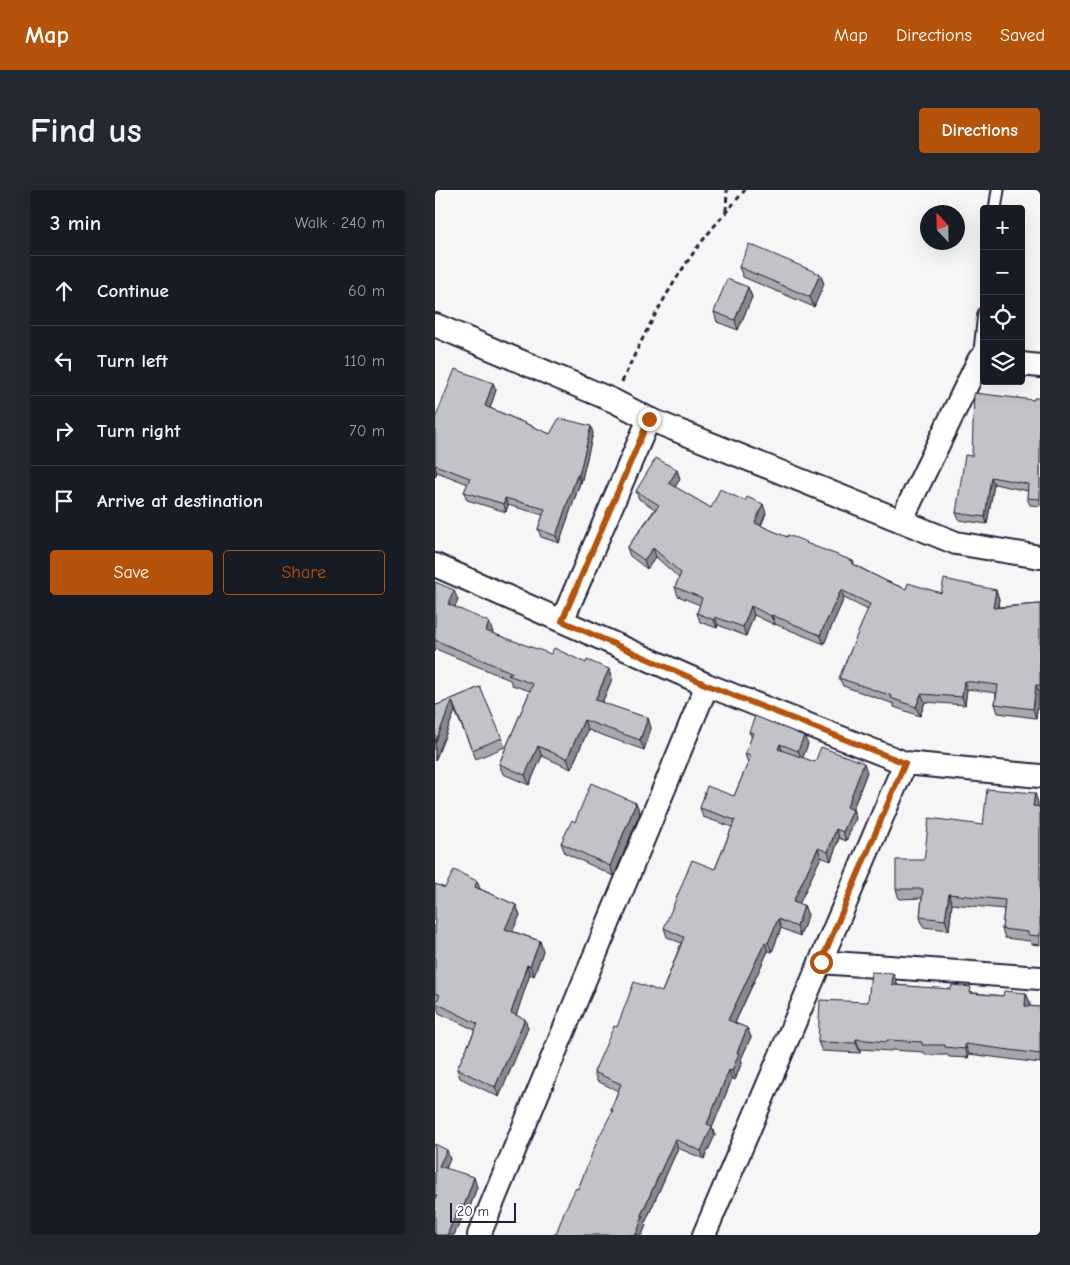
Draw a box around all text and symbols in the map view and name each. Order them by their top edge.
text: Map [25,21,69,49]
text: Map [834,25,868,46]
text: Directions [896,25,972,46]
text: Saved [1000,25,1045,46]
button: Directions [919,108,1040,153]
text: Find us [30,110,142,151]
north arrow [920,205,965,250]
map controls [980,205,1025,385]
button: + [980,205,1025,250]
text: 3 min [50,211,101,235]
text: Walk · 240 m [295,214,385,232]
button: − [980,250,1025,295]
icon: ahead [50,277,78,305]
text: Continue [97,280,169,302]
text: 60 m [348,282,385,300]
button: locate [980,295,1025,340]
button: layers [980,340,1025,385]
icon: left [50,347,78,375]
text: Turn left [97,350,168,372]
text: 110 m [344,352,385,370]
route end [638,408,661,431]
icon: right [50,417,78,445]
text: Turn right [97,420,181,442]
text: 70 m [349,422,385,440]
icon: arrive [50,487,78,515]
text: Arrive at destination [97,490,263,512]
button: Save [50,550,213,595]
button: Share [223,550,385,595]
route start [810,951,833,974]
scale bar [450,1200,516,1223]
text: 20 m [457,1203,489,1220]

